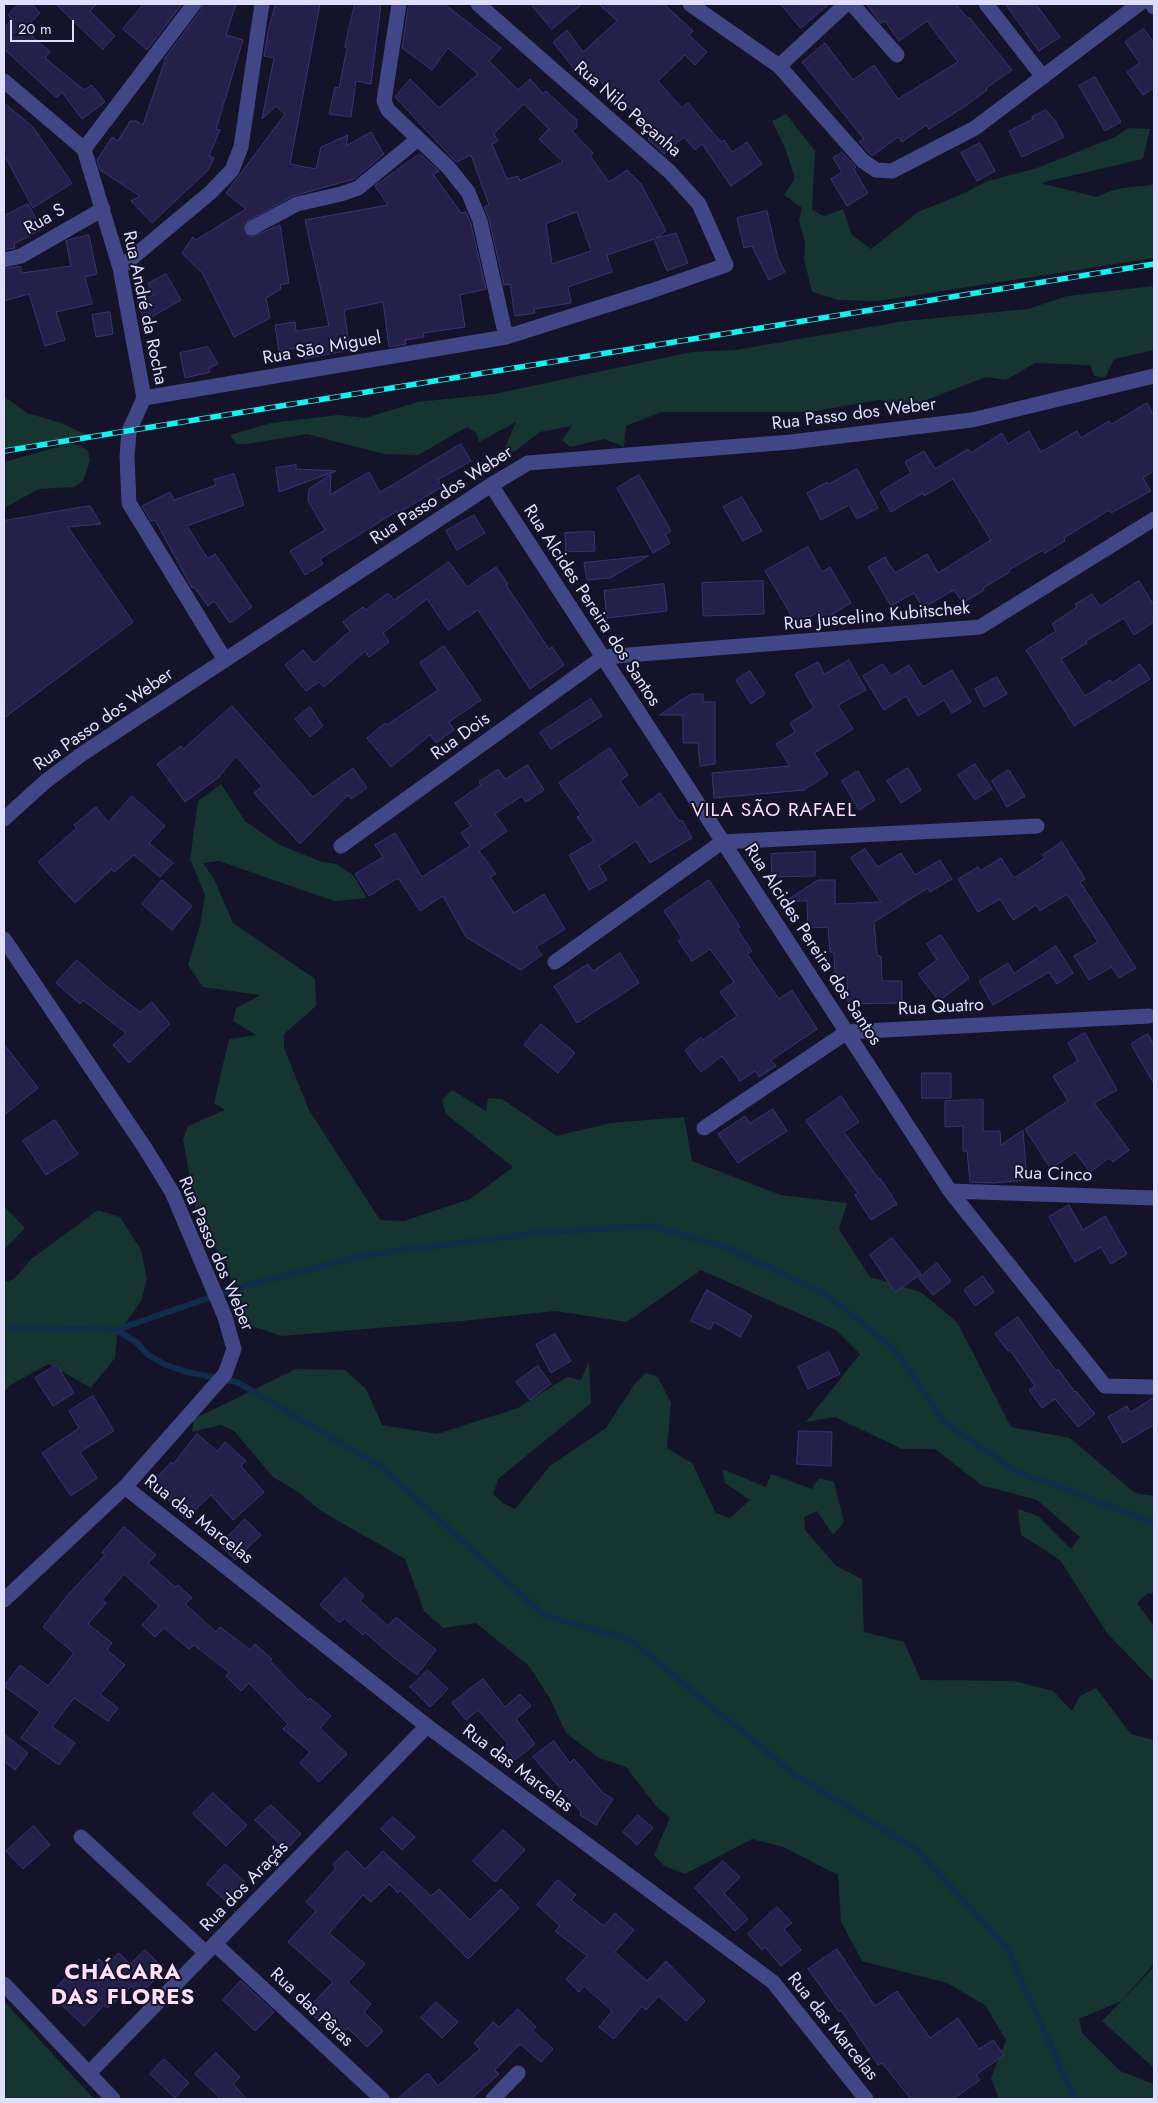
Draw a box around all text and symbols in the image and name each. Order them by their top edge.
scale bar [12,10,76,42]
text: 20 m [18,18,52,40]
street label: Rua Nilo Peçanha [569,58,685,162]
street label: Rua S [21,200,69,240]
street label: Rua André da Rocha [117,229,171,387]
street label: Rua São Miguel [261,328,383,370]
street label: Rua Passo dos Weber [771,394,937,436]
street label: Rua Passo dos Weber [367,442,517,550]
street label: Rua Alcides Pereira dos Santos [518,501,664,711]
street label: Rua Juscelino Kubitschek [783,598,971,636]
street label: Rua Passo dos Weber [30,664,178,776]
street label: Rua Dois [427,708,495,766]
district label: VILA SÃO RAFAEL [689,800,859,822]
street label: Rua Alcides Pereira dos Santos [739,840,885,1050]
street label: Rua Quatro [898,995,984,1021]
street label: Rua Cinco [1013,1163,1093,1187]
street label: Rua Passo dos Weber [173,1174,257,1334]
street label: Rua das Marcelas [139,1471,257,1569]
street label: Rua das Marcelas [458,1721,576,1817]
street label: Rua dos Araçás [196,1837,294,1937]
district label: CHÁCARA DAS FLORES [50,1961,196,2012]
street label: Rua das Pêras [265,1964,357,2052]
street label: Rua das Marcelas [782,1969,882,2085]

